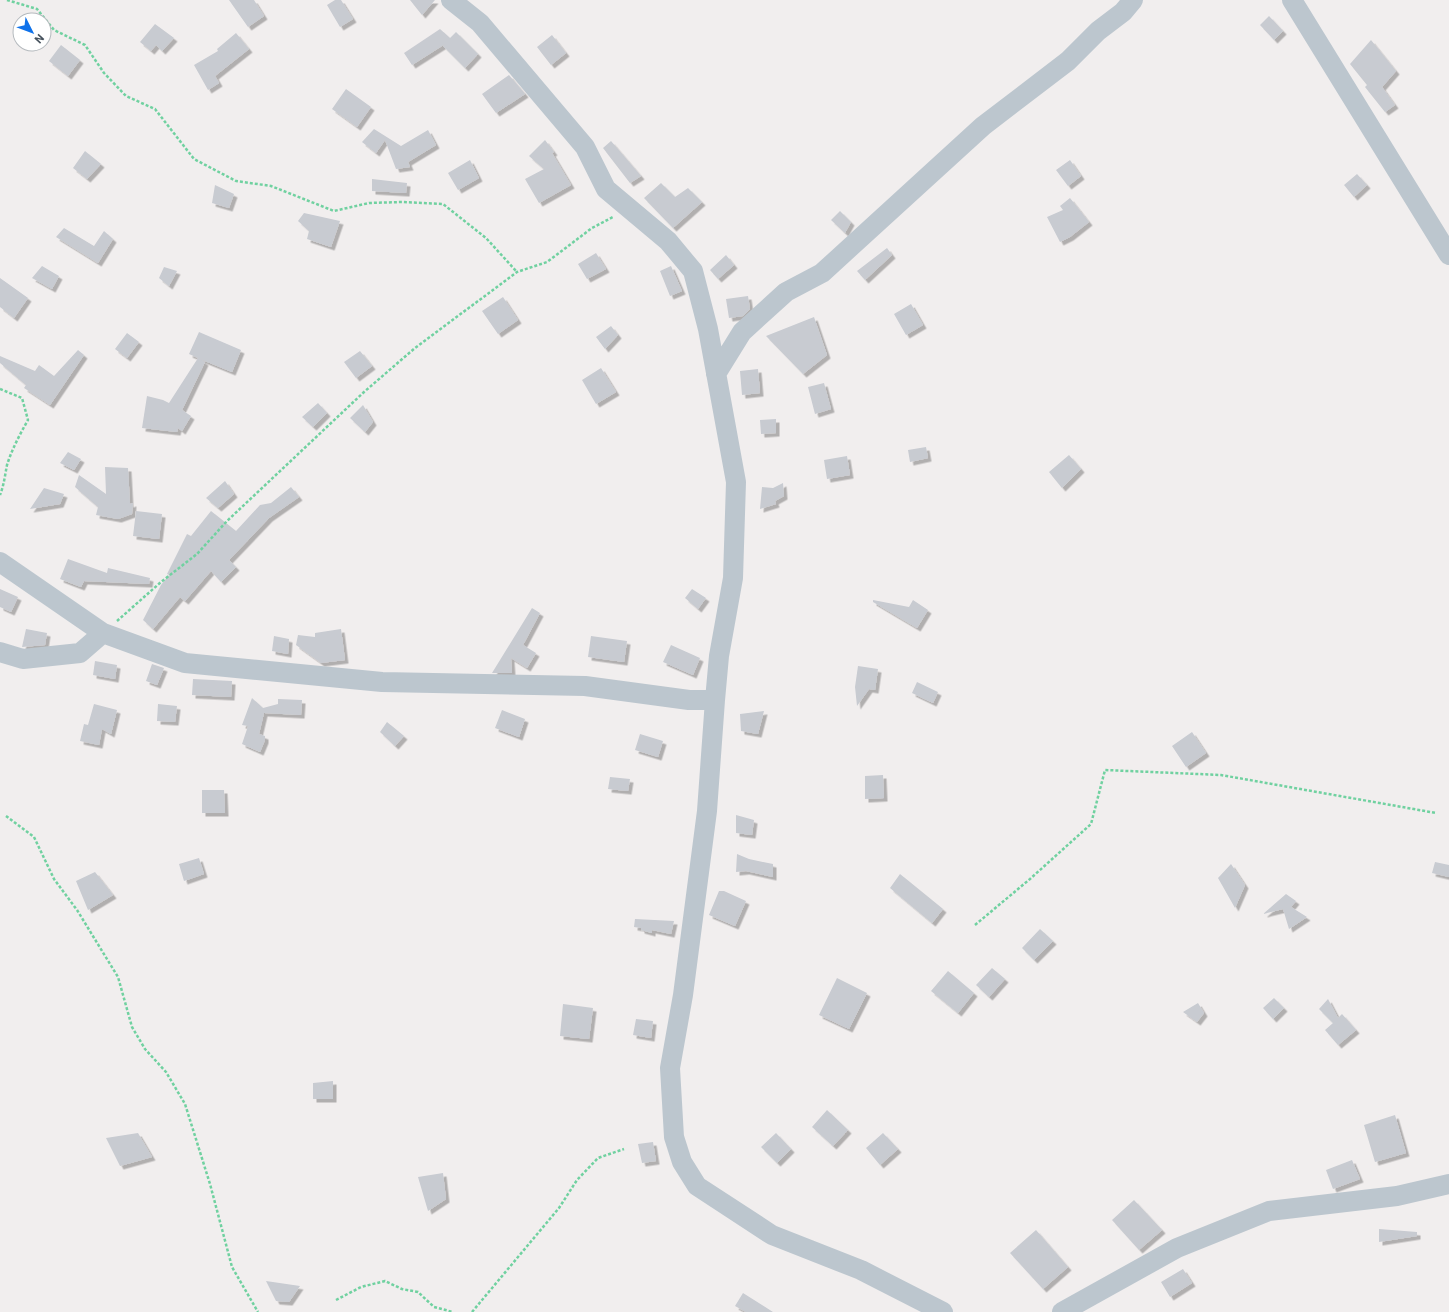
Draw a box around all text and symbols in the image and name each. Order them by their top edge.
north arrow [12,12,52,52]
text: N [31,31,46,46]

